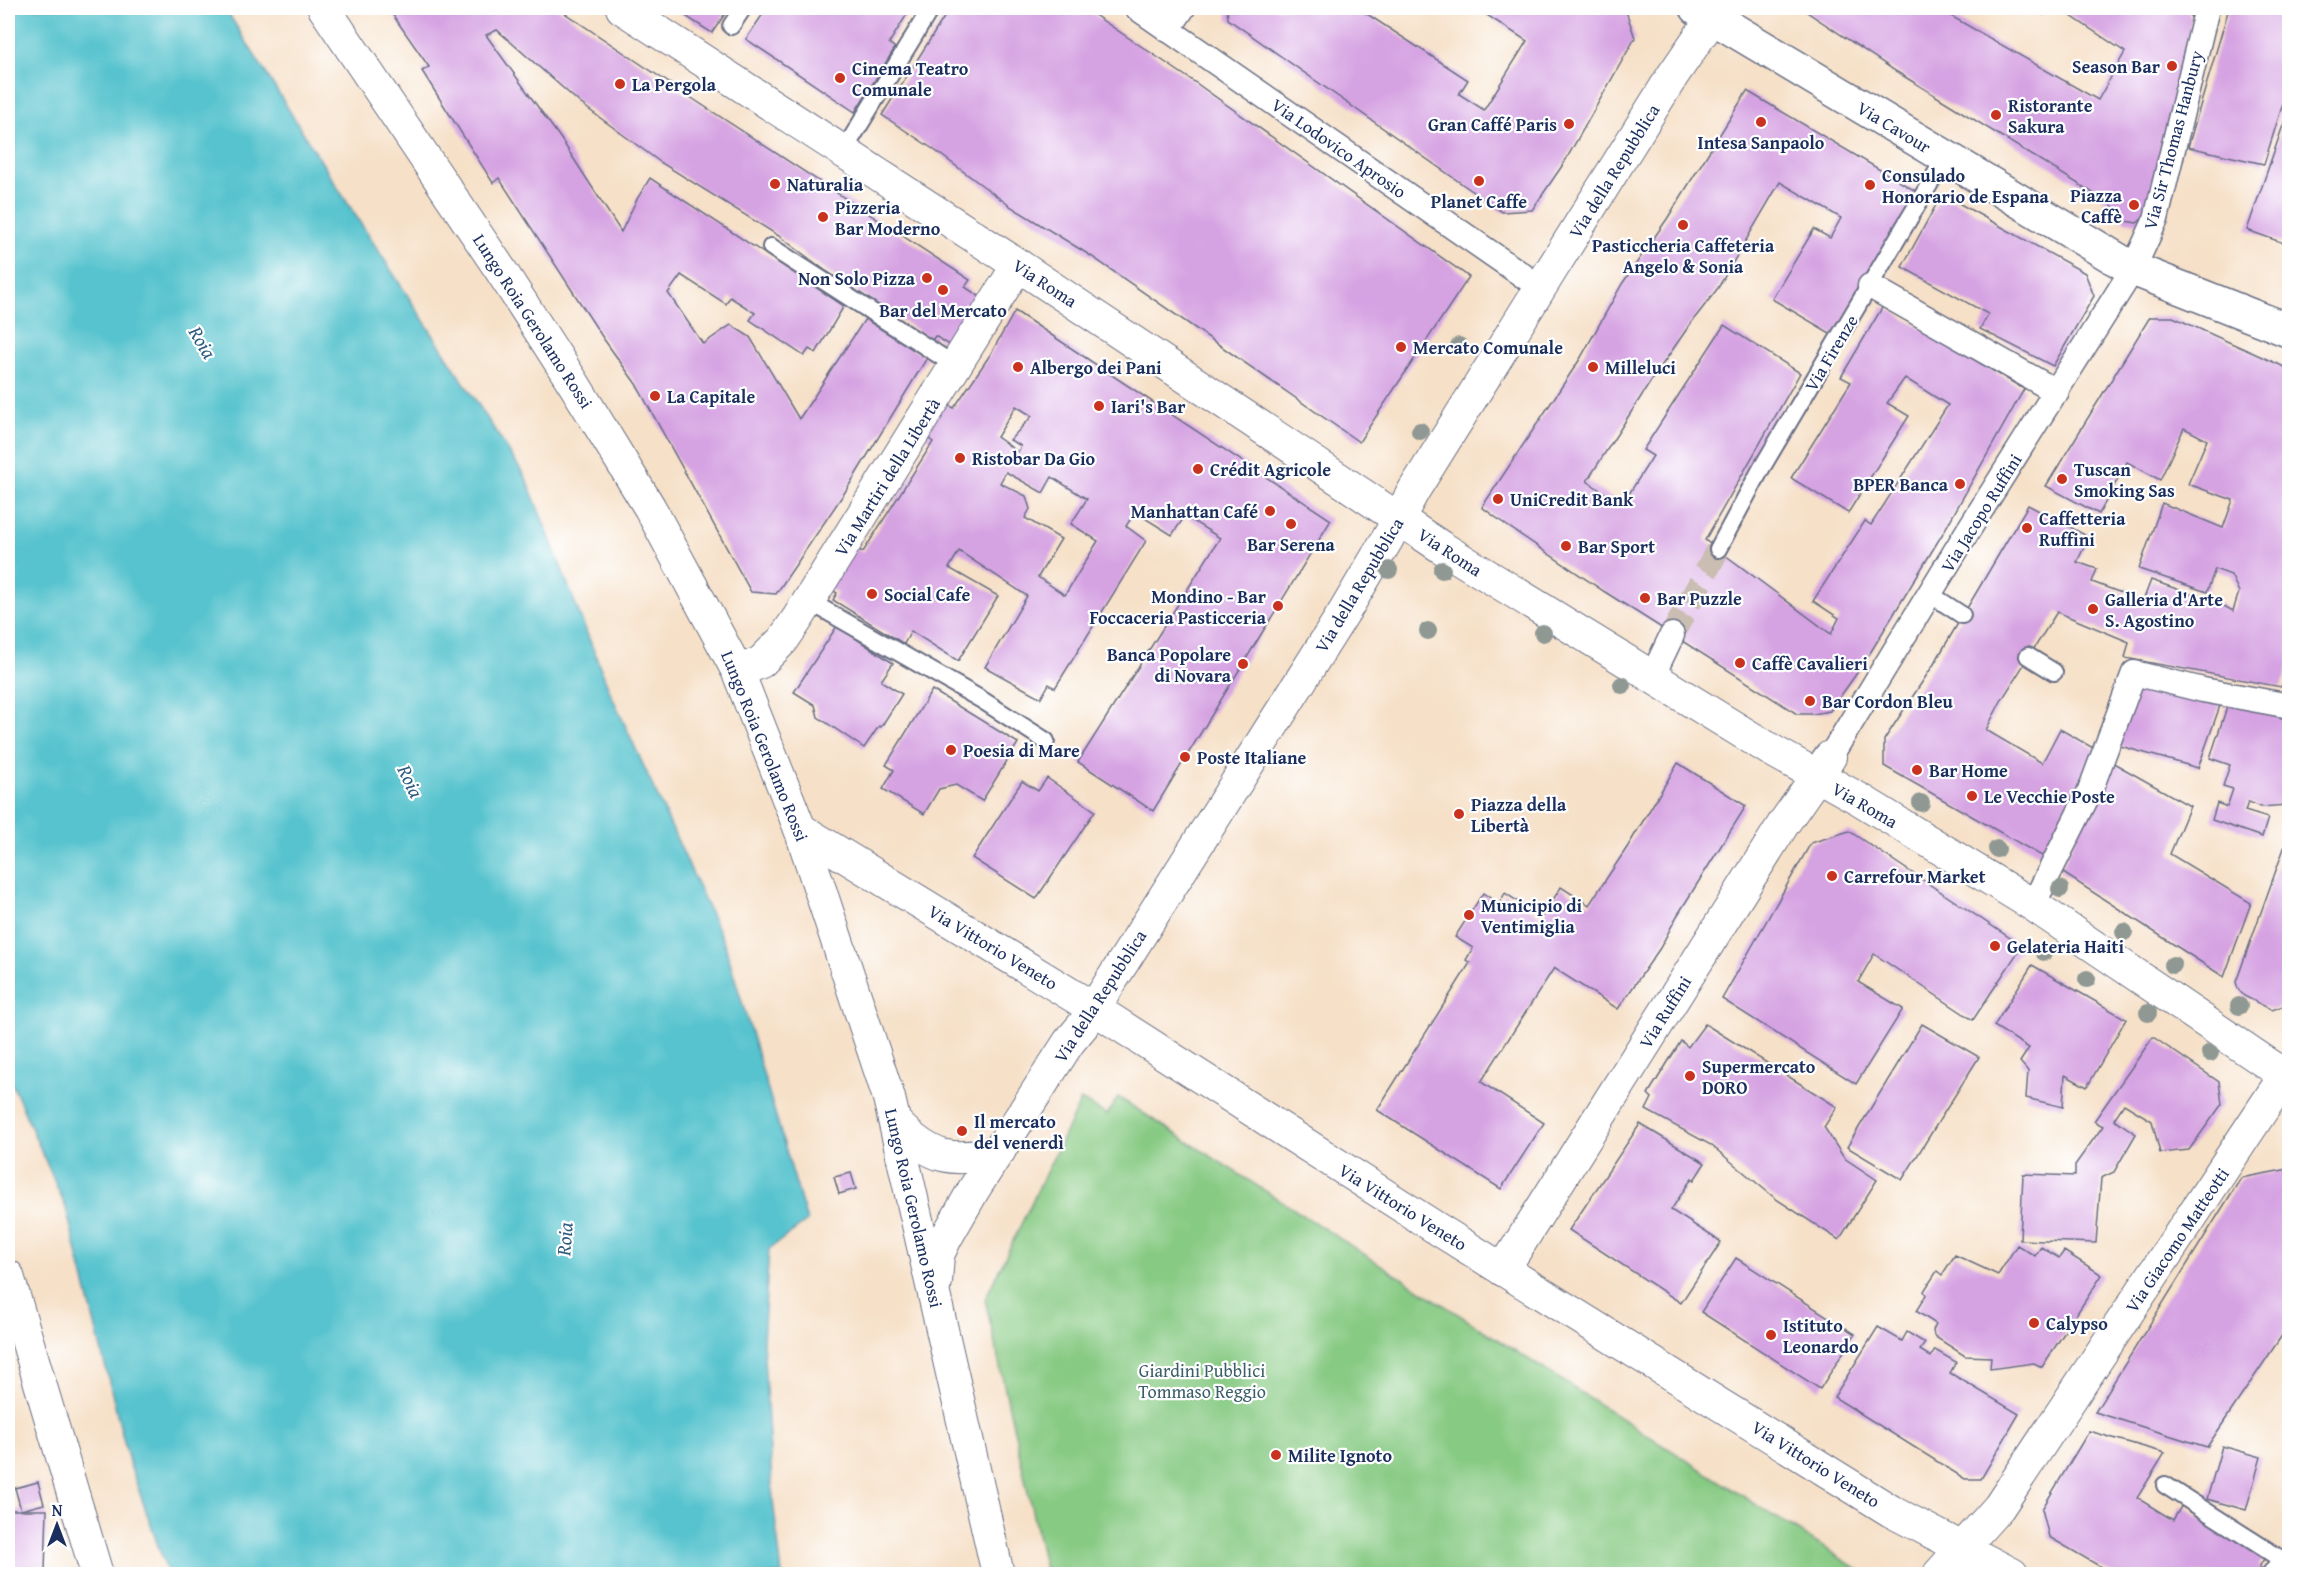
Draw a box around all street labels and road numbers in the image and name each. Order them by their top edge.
street label: Via Sir Thomas Hanbury [2136,47,2210,232]
street label: Via Lodovico Aprosio [1266,91,1412,205]
street label: Via Cavour [1852,94,1937,160]
street label: Via della Repubblica [1562,98,1666,243]
street label: Lungo Roia Gerolamo Rossi [466,228,600,414]
street label: Via Roma [1007,252,1083,314]
street label: Via Firenze [1797,310,1865,396]
street label: Via Martiri della Libertà [827,392,947,561]
street label: Via Jacopo Ruffini [1934,448,2028,578]
street label: Via della Repubblica [1308,512,1410,658]
street label: Via Roma [1412,521,1488,583]
street label: Lungo Roia Gerolamo Rossi [714,647,816,845]
street label: Via Roma [1827,775,1903,835]
street label: Via Vittorio Veneto [923,898,1063,996]
street label: Via della Repubblica [1047,924,1153,1068]
street label: Via Ruffini [1632,970,1698,1054]
street label: Lungo Roia Gerolamo Rossi [878,1106,950,1310]
street label: Via Vittorio Veneto [1334,1157,1472,1257]
street label: Via Giacomo Matteotti [2118,1162,2236,1318]
street label: Via Vittorio Veneto [1747,1414,1885,1514]

